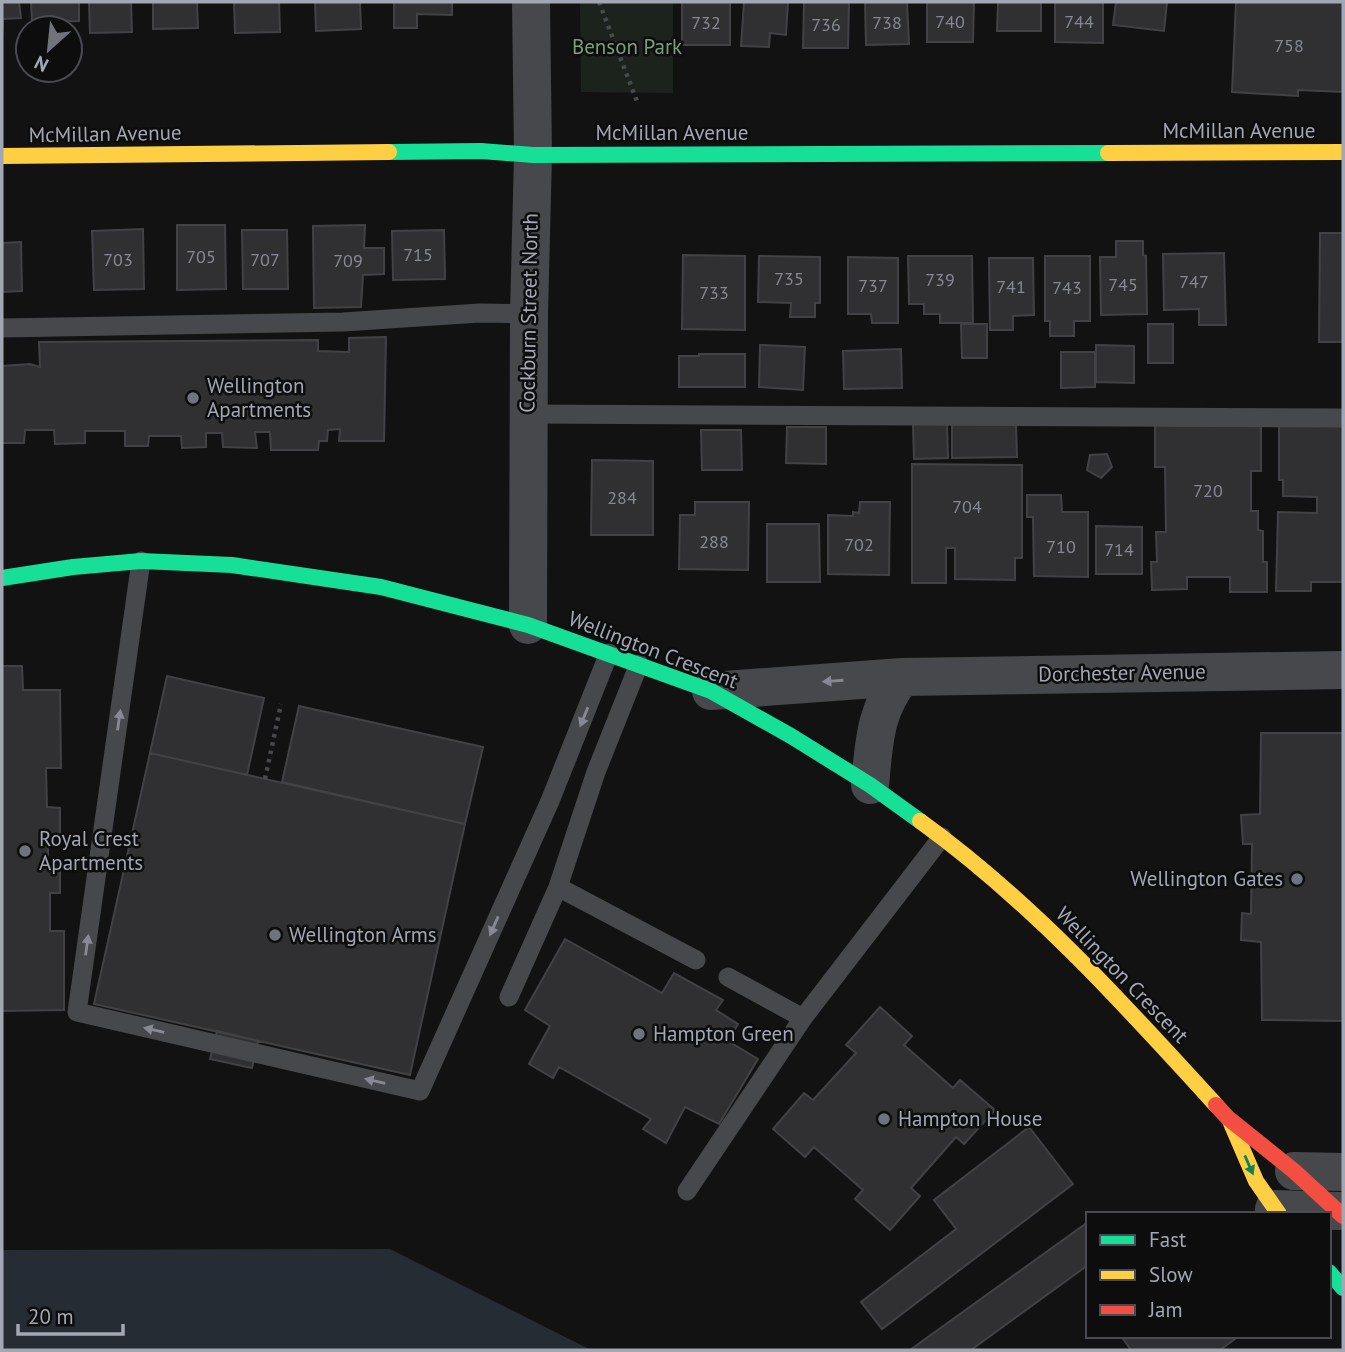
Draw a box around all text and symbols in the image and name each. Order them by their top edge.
house number: 740 [935,10,965,33]
house number: 744 [1064,10,1094,33]
house number: 732 [691,11,721,34]
house number: 738 [872,11,902,34]
house number: 736 [811,13,841,36]
north arrow [14,14,84,84]
park label: Benson Park [572,33,682,60]
house number: 758 [1274,34,1304,57]
text: N [30,51,52,78]
street label: McMillan Avenue [1162,117,1316,144]
street label: McMillan Avenue [28,119,182,148]
street label: McMillan Avenue [595,119,749,146]
street label: Cockburn Street North [513,213,544,413]
house number: 715 [403,243,433,266]
house number: 705 [186,245,216,268]
house number: 703 [103,248,133,271]
house number: 707 [250,248,280,271]
house number: 709 [333,249,363,272]
house number: 735 [774,267,804,290]
house number: 739 [925,268,955,291]
house number: 747 [1179,270,1209,293]
house number: 745 [1108,273,1138,296]
house number: 737 [858,274,888,297]
house number: 741 [996,275,1026,298]
house number: 743 [1052,276,1082,299]
house number: 733 [699,281,729,304]
place label: Wellington Apartments [207,372,311,423]
marker: Wellington Apartments [185,390,201,406]
house number: 720 [1193,479,1223,502]
house number: 284 [607,486,637,509]
house number: 704 [952,495,982,518]
house number: 288 [699,530,729,553]
house number: 702 [844,533,874,556]
house number: 710 [1046,535,1076,558]
house number: 714 [1104,538,1134,561]
street label: Wellington Crescent [564,605,742,694]
street label: Dorchester Avenue [1038,658,1206,687]
one-way arrow [822,676,844,687]
one-way arrow [578,706,589,727]
one-way arrow [114,708,125,730]
place label: Royal Crest Apartments [39,825,143,876]
marker: Royal Crest Apartments [17,843,33,859]
place label: Wellington Gates [1130,865,1283,892]
marker: Wellington Gates [1289,871,1305,887]
street label: Wellington Crescent [1050,901,1194,1049]
one-way arrow [488,916,500,936]
place label: Wellington Arms [289,921,437,948]
marker: Wellington Arms [267,927,283,943]
one-way arrow [82,934,93,956]
place label: Hampton Green [653,1020,794,1047]
one-way arrow [143,1024,165,1035]
marker: Hampton Green [631,1026,647,1042]
one-way arrow [364,1075,386,1086]
place label: Hampton House [898,1105,1042,1132]
marker: Hampton House [876,1111,892,1127]
one-way arrow [1243,1155,1255,1175]
legend [1086,1212,1331,1338]
text: Fast [1149,1226,1186,1253]
text: Slow [1149,1261,1193,1288]
scale bar [18,1292,122,1336]
text: Jam [1148,1296,1183,1323]
text: 20 m [28,1303,74,1330]

